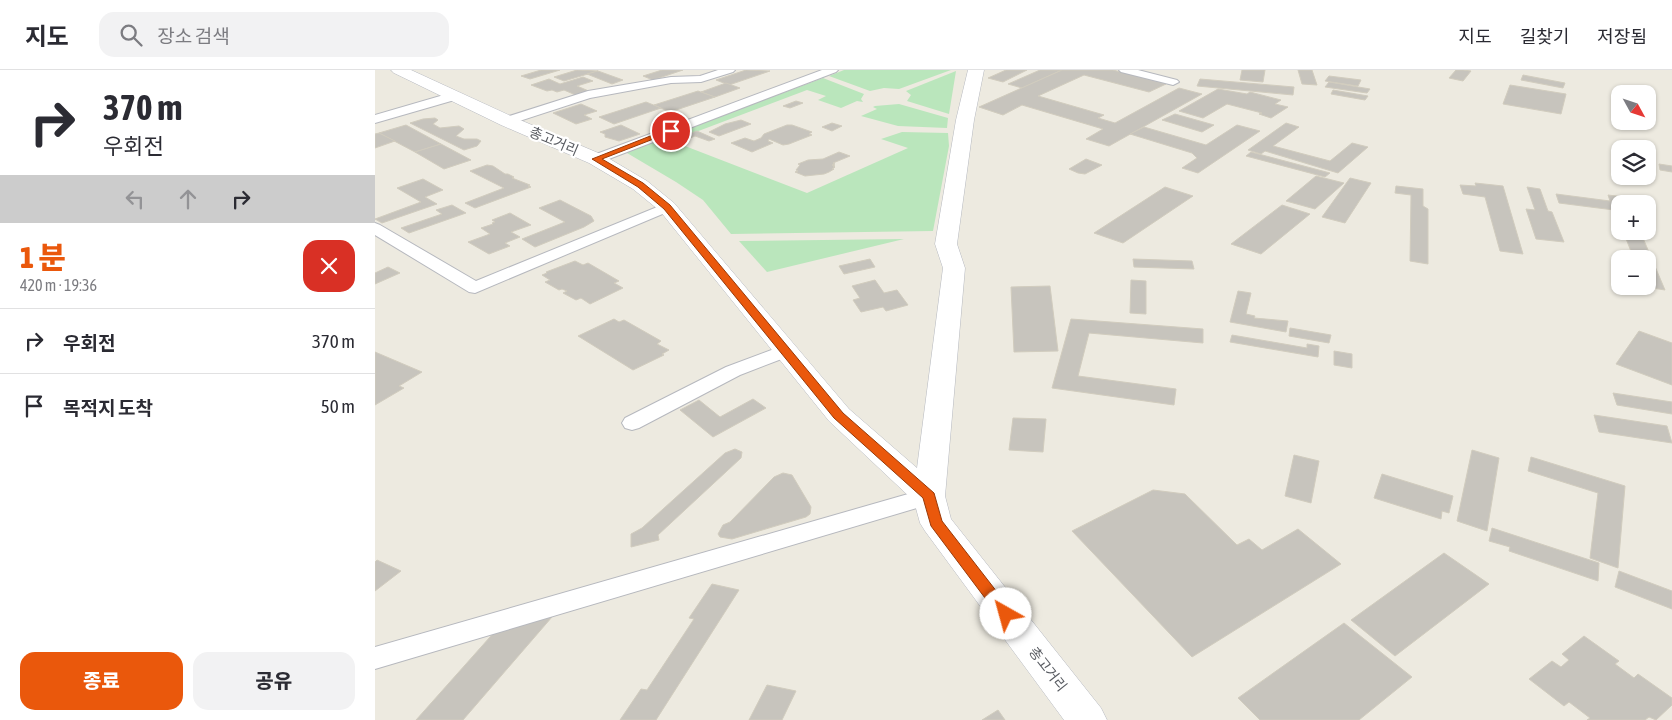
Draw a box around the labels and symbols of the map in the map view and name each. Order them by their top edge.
north arrow [1611,85,1656,130]
pin [650,110,692,152]
street label: 총고거리 [527,124,581,158]
position arrow [979,587,1031,639]
street label: 총고거리 [1026,644,1070,694]

